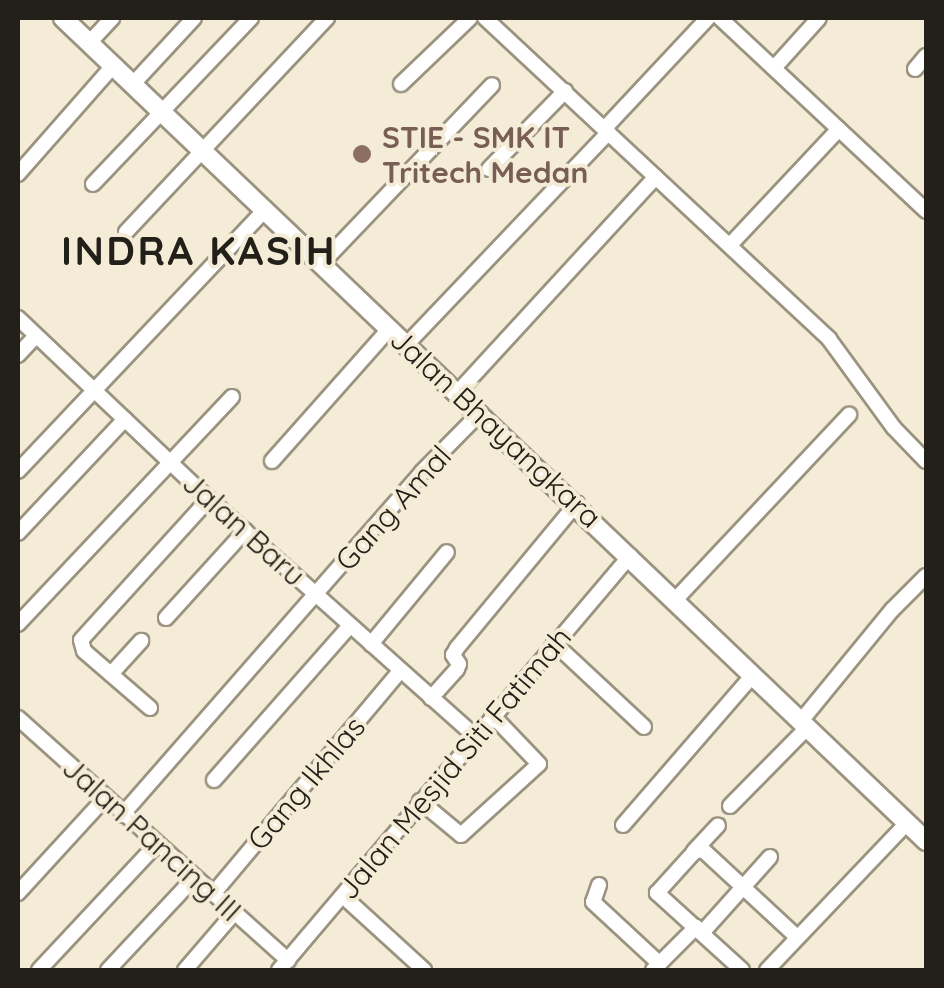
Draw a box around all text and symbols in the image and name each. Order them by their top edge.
place label: STIE - SMK IT Tritech Medan [382,119,588,190]
marker: STIE - SMK IT Tritech Medan [351,143,373,165]
district label: INDRA KASIH [61,226,337,274]
street label: Jalan Bhayangkara [383,321,609,535]
street label: Gang Amal [328,438,458,578]
street label: Jalan Baru [175,465,313,593]
street label: Jalan Mesjid Siti Fatimah [330,619,578,907]
street label: Gang Ikhlas [240,709,372,857]
street label: Jalan Pancing III [55,749,249,929]

